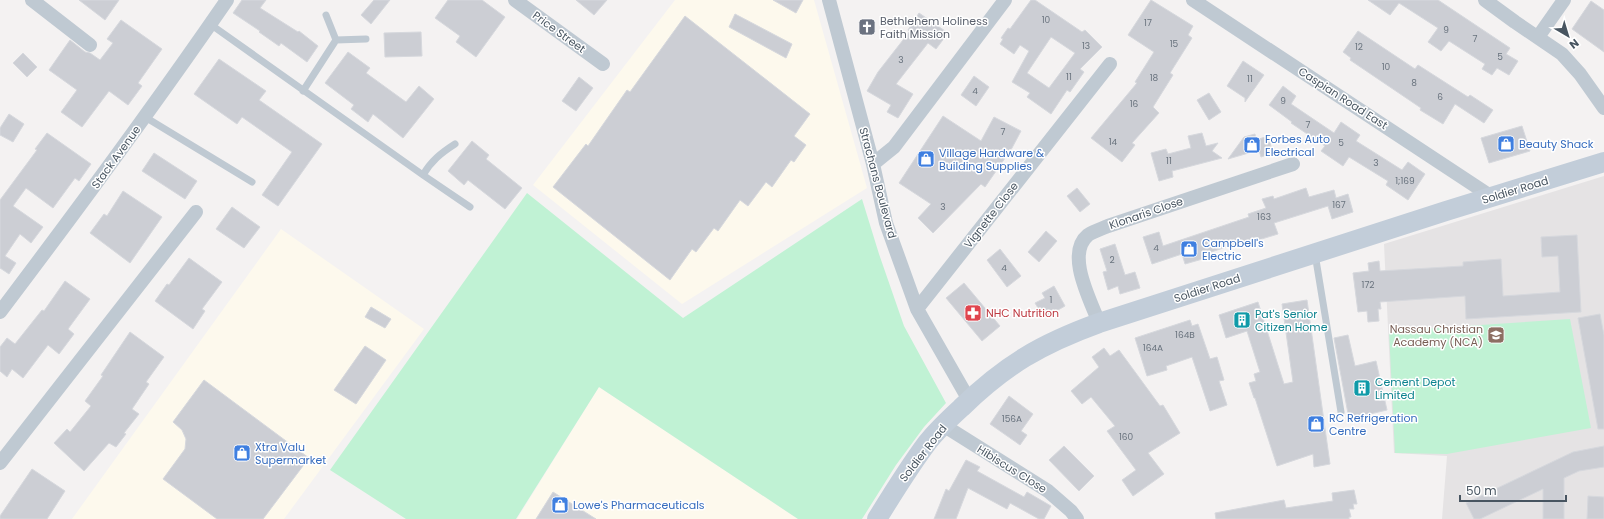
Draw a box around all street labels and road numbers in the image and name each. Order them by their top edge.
street label: Price Street [529,7,589,57]
street label: Caspian Road East [1295,63,1391,133]
street label: Stack Avenue [88,122,144,192]
street label: Strachans Boulevard [855,126,901,240]
street label: Soldier Road [1480,172,1550,208]
street label: Vignette Close [960,178,1022,251]
street label: Klonaris Close [1107,193,1185,233]
street label: Soldier Road [1172,270,1242,306]
street label: Soldier Road [896,421,950,485]
street label: Hibiscus Close [974,441,1050,497]

